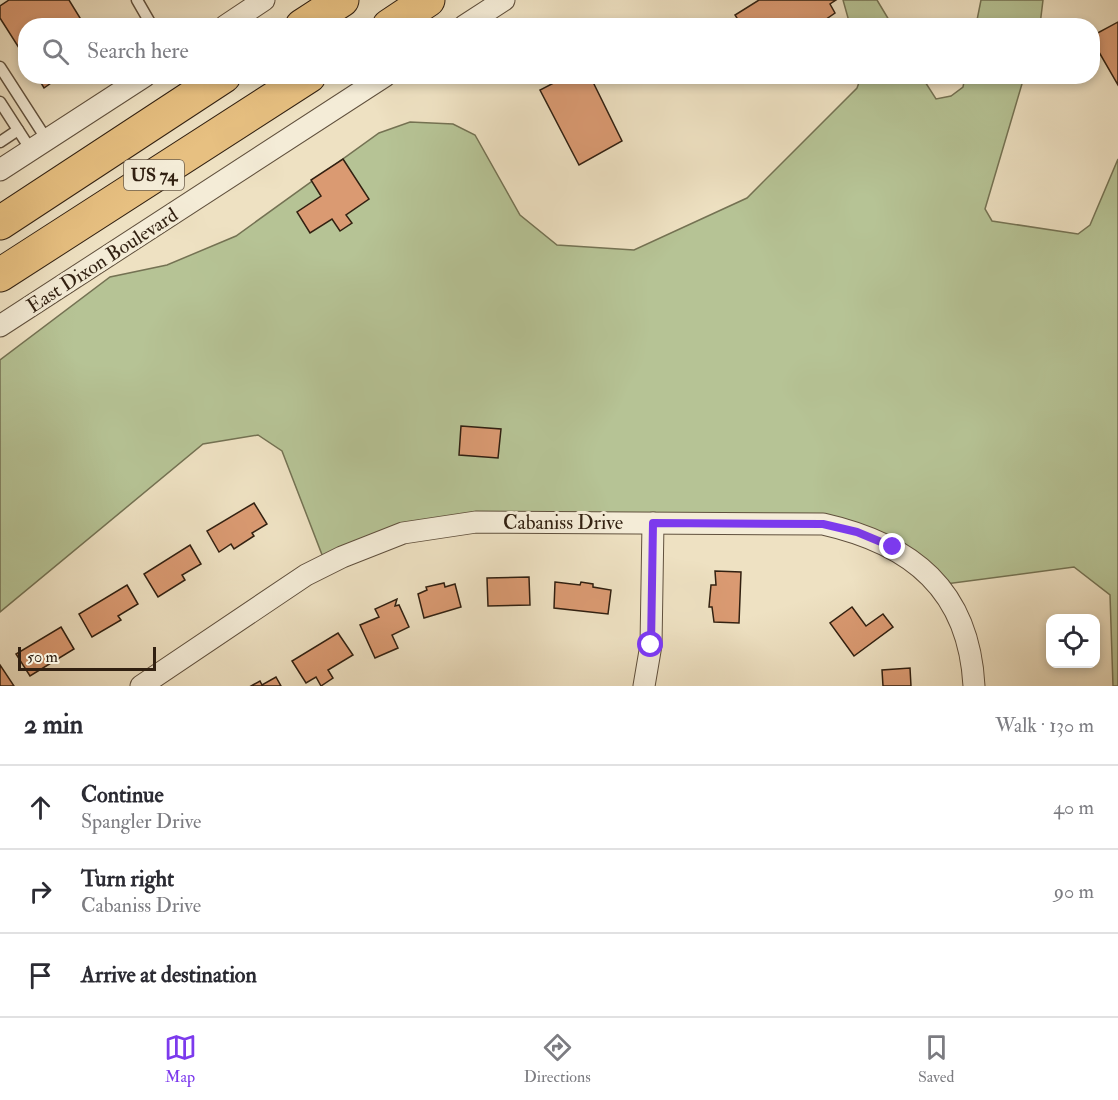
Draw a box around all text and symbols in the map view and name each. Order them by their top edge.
search box [18,18,1100,84]
icon: search [39,35,72,68]
text: Search here [87,37,189,65]
road number: US 74 [124,160,184,190]
street label: East Dixon Boulevard [22,202,183,319]
street label: Cabaniss Drive [503,510,623,535]
route end [879,533,905,559]
map controls [1046,614,1100,668]
button: locate [1046,614,1100,668]
route start [637,631,663,657]
scale bar [18,644,156,672]
text: 50 m [27,647,58,667]
text: 2 min [24,709,83,741]
text: Walk · 130 m [995,713,1094,738]
text: Continue [81,781,164,809]
icon: ahead [24,791,57,824]
text: 40 m [1053,795,1094,820]
text: Spangler Drive [81,809,201,834]
text: Turn right [81,865,174,893]
icon: right [24,875,57,908]
text: 90 m [1054,879,1094,904]
text: Cabaniss Drive [81,893,201,918]
icon: arrive [24,959,57,992]
text: Arrive at destination [81,961,257,989]
tab: Map [164,1031,197,1087]
tab: Directions [524,1031,591,1087]
tab: Saved [918,1031,954,1087]

